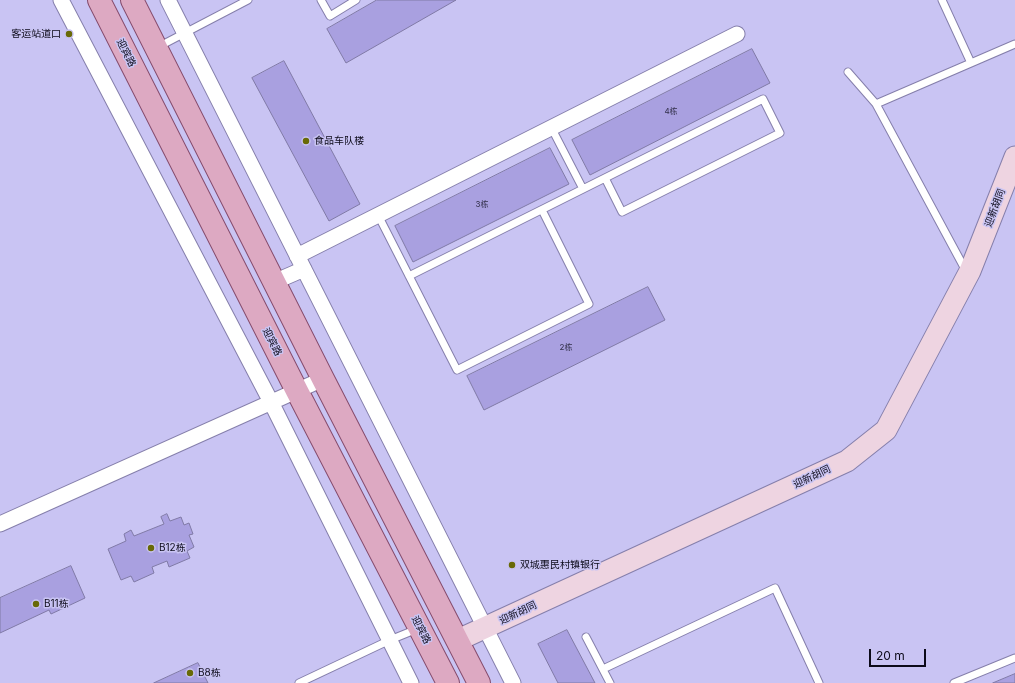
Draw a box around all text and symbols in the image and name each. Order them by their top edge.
place label: 客运站道口 [11,28,61,40]
marker: 客运站道口 [64,29,74,39]
street label: 迎宾路 [114,37,138,69]
house number: 4栋 [664,107,678,117]
place label: 食品车队楼 [314,135,364,147]
marker: 食品车队楼 [301,136,311,146]
street label: 迎新胡同 [982,187,1008,229]
house number: 3栋 [476,200,488,210]
street label: 迎宾路 [260,326,284,358]
house number: 2栋 [560,343,572,353]
street label: 迎新胡同 [791,463,833,491]
place label: B12栋 [159,542,186,554]
marker: B12栋 [146,543,156,553]
place label: 双城惠民村镇银行 [520,559,600,571]
marker: 双城惠民村镇银行 [507,560,517,570]
place label: B11栋 [44,598,69,610]
marker: B11栋 [31,599,41,609]
street label: 迎新胡同 [497,599,539,627]
street label: 迎宾路 [409,614,433,646]
scale bar [871,641,928,667]
text: 20 m [876,648,905,663]
place label: B8栋 [198,667,221,679]
marker: B8栋 [185,668,195,678]

